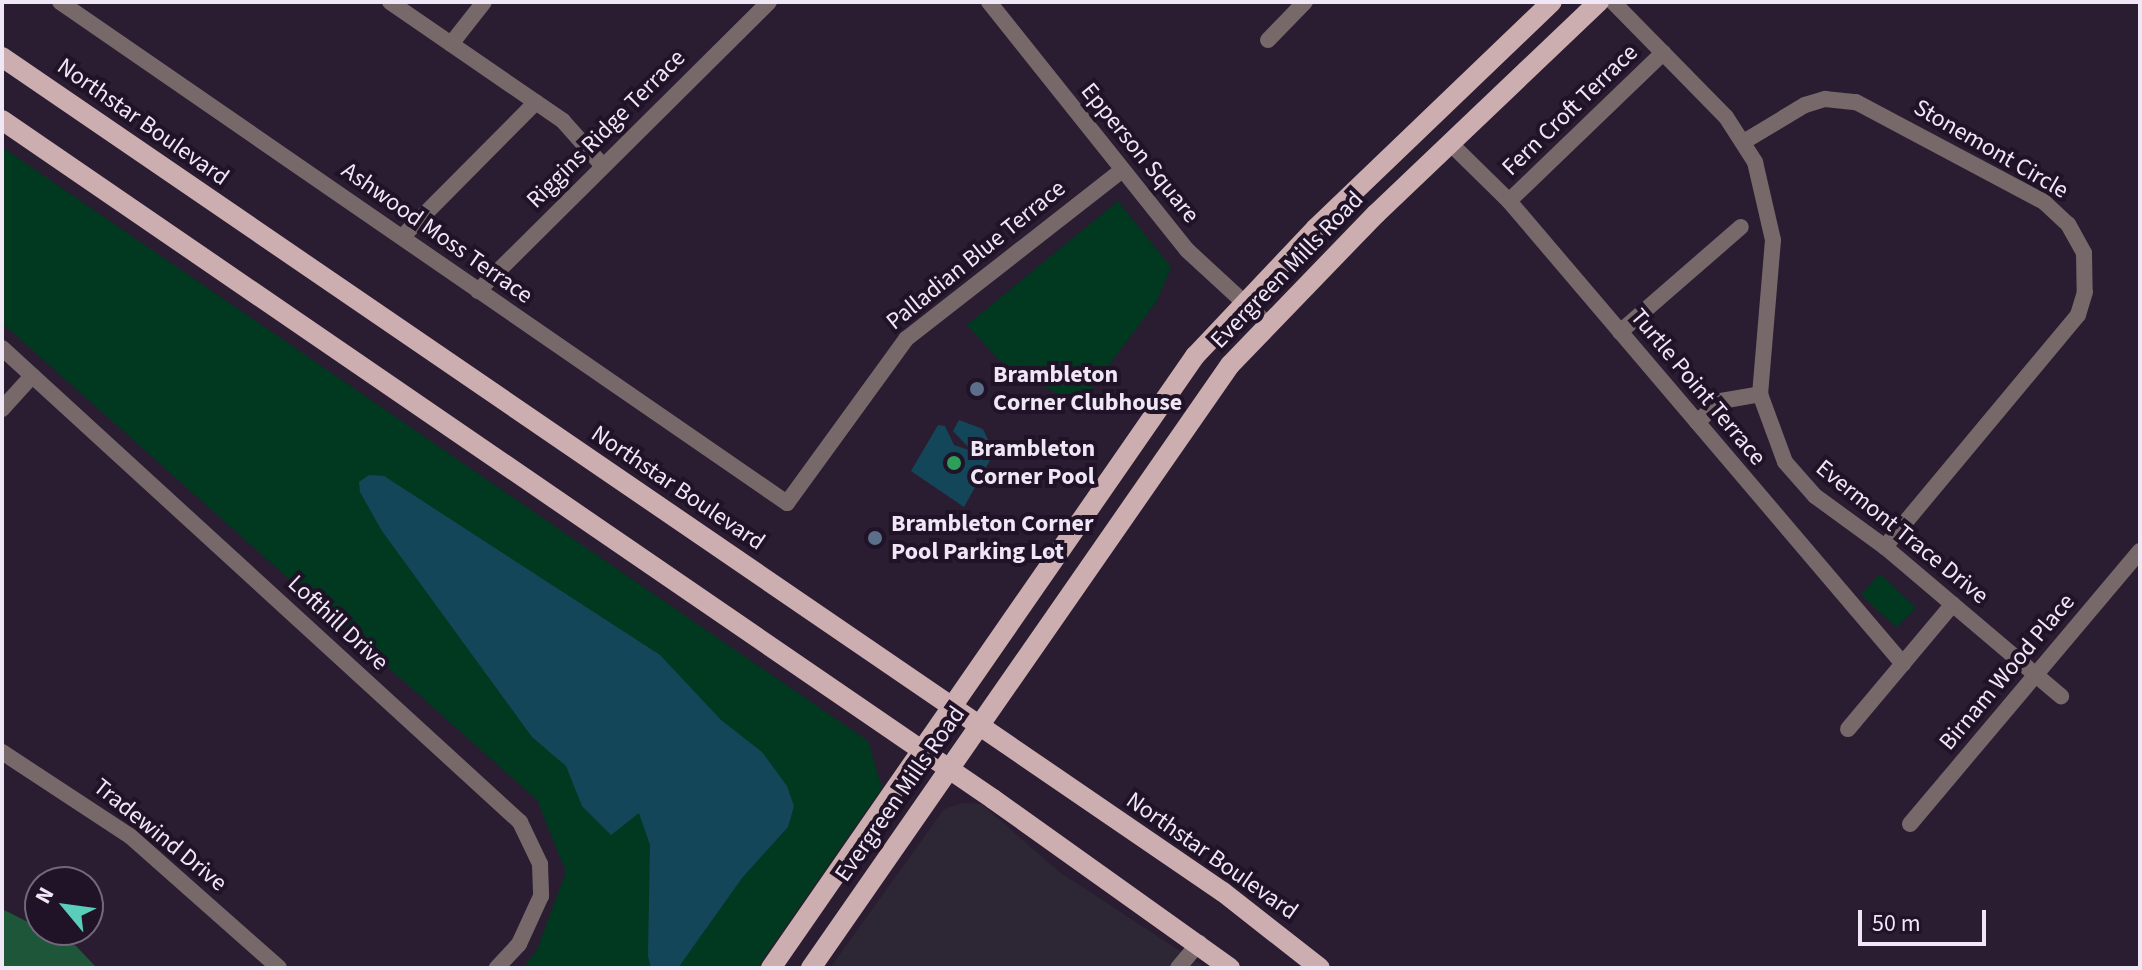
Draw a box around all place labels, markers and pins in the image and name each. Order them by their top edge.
place label: Brambleton Corner Clubhouse [993,361,1182,417]
marker: Brambleton Corner Clubhouse [968,380,986,398]
place label: Brambleton Corner Pool [970,435,1095,491]
marker: Brambleton Corner Pool [945,454,963,472]
place label: Brambleton Corner Pool Parking Lot [891,510,1094,566]
marker: Brambleton Corner Pool Parking Lot [866,529,884,547]

